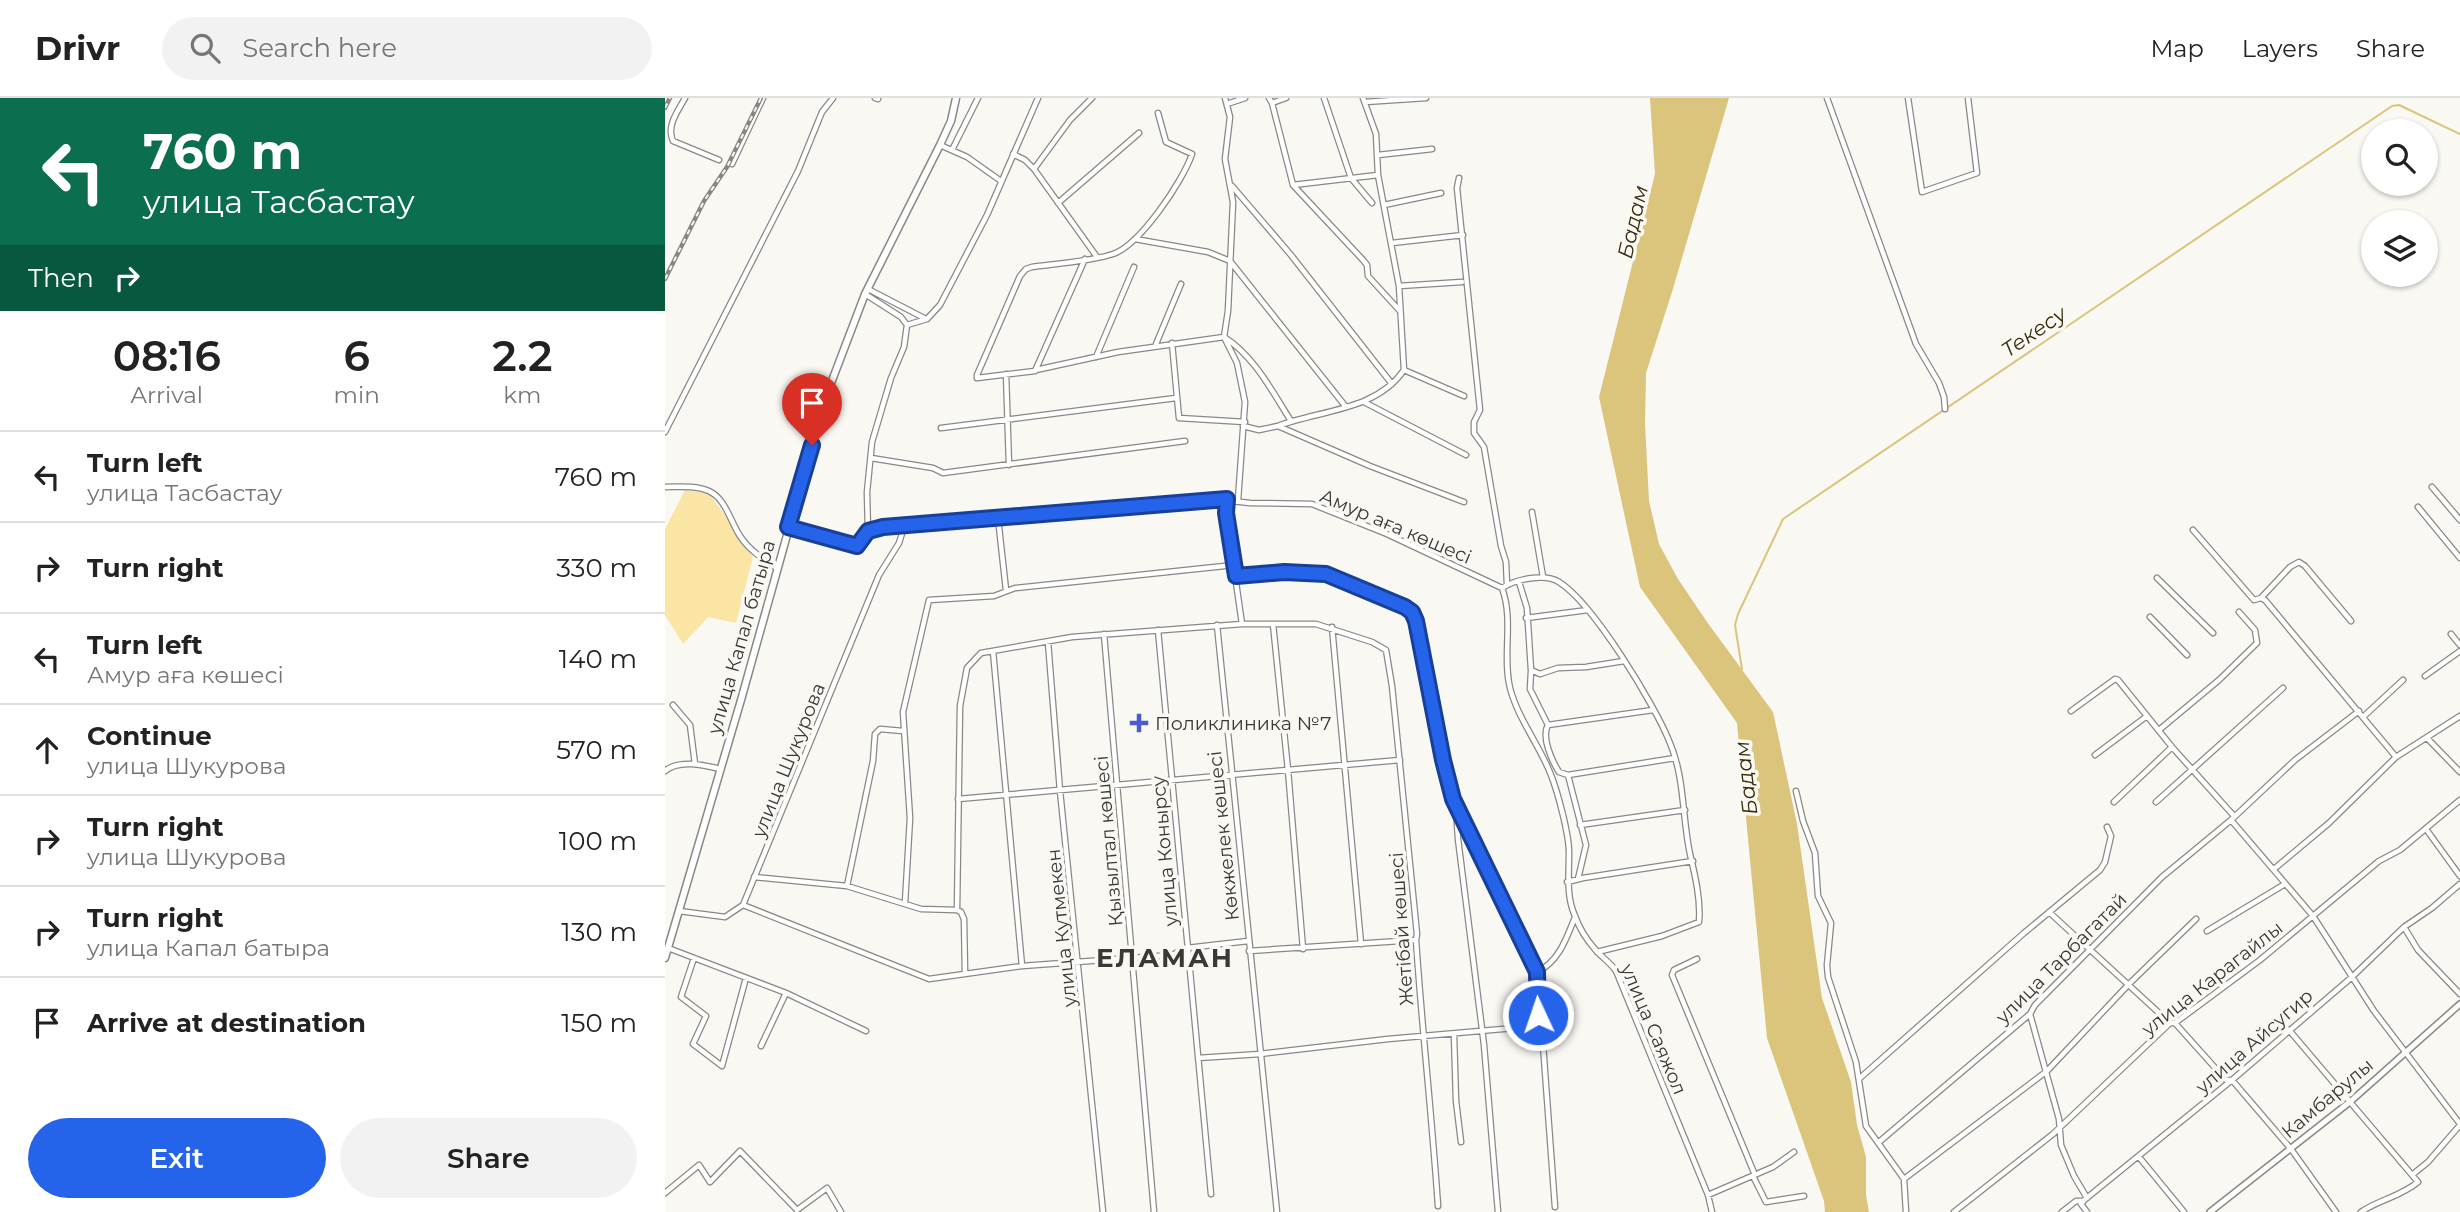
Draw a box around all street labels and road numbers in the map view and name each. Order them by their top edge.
street label: Амур аға көшесі [1317,484,1475,569]
street label: улица Капал батыра [702,537,780,738]
street label: улица Шукурова [747,680,830,842]
street label: Көкжелек көшесі [1203,750,1244,922]
street label: Қызылтал көшесі [1090,755,1127,927]
street label: улица Конырсу [1146,774,1183,928]
street label: улица Кутмекен [1042,848,1081,1009]
street label: Жетібай көшесі [1385,851,1418,1006]
street label: улица Тарбагатай [1990,888,2132,1029]
street label: улица Карагайлы [2136,916,2287,1041]
street label: улица Саяжол [1615,959,1691,1098]
street label: улица Айсугир [2190,984,2318,1099]
street label: Камбарулы [2277,1053,2378,1143]

